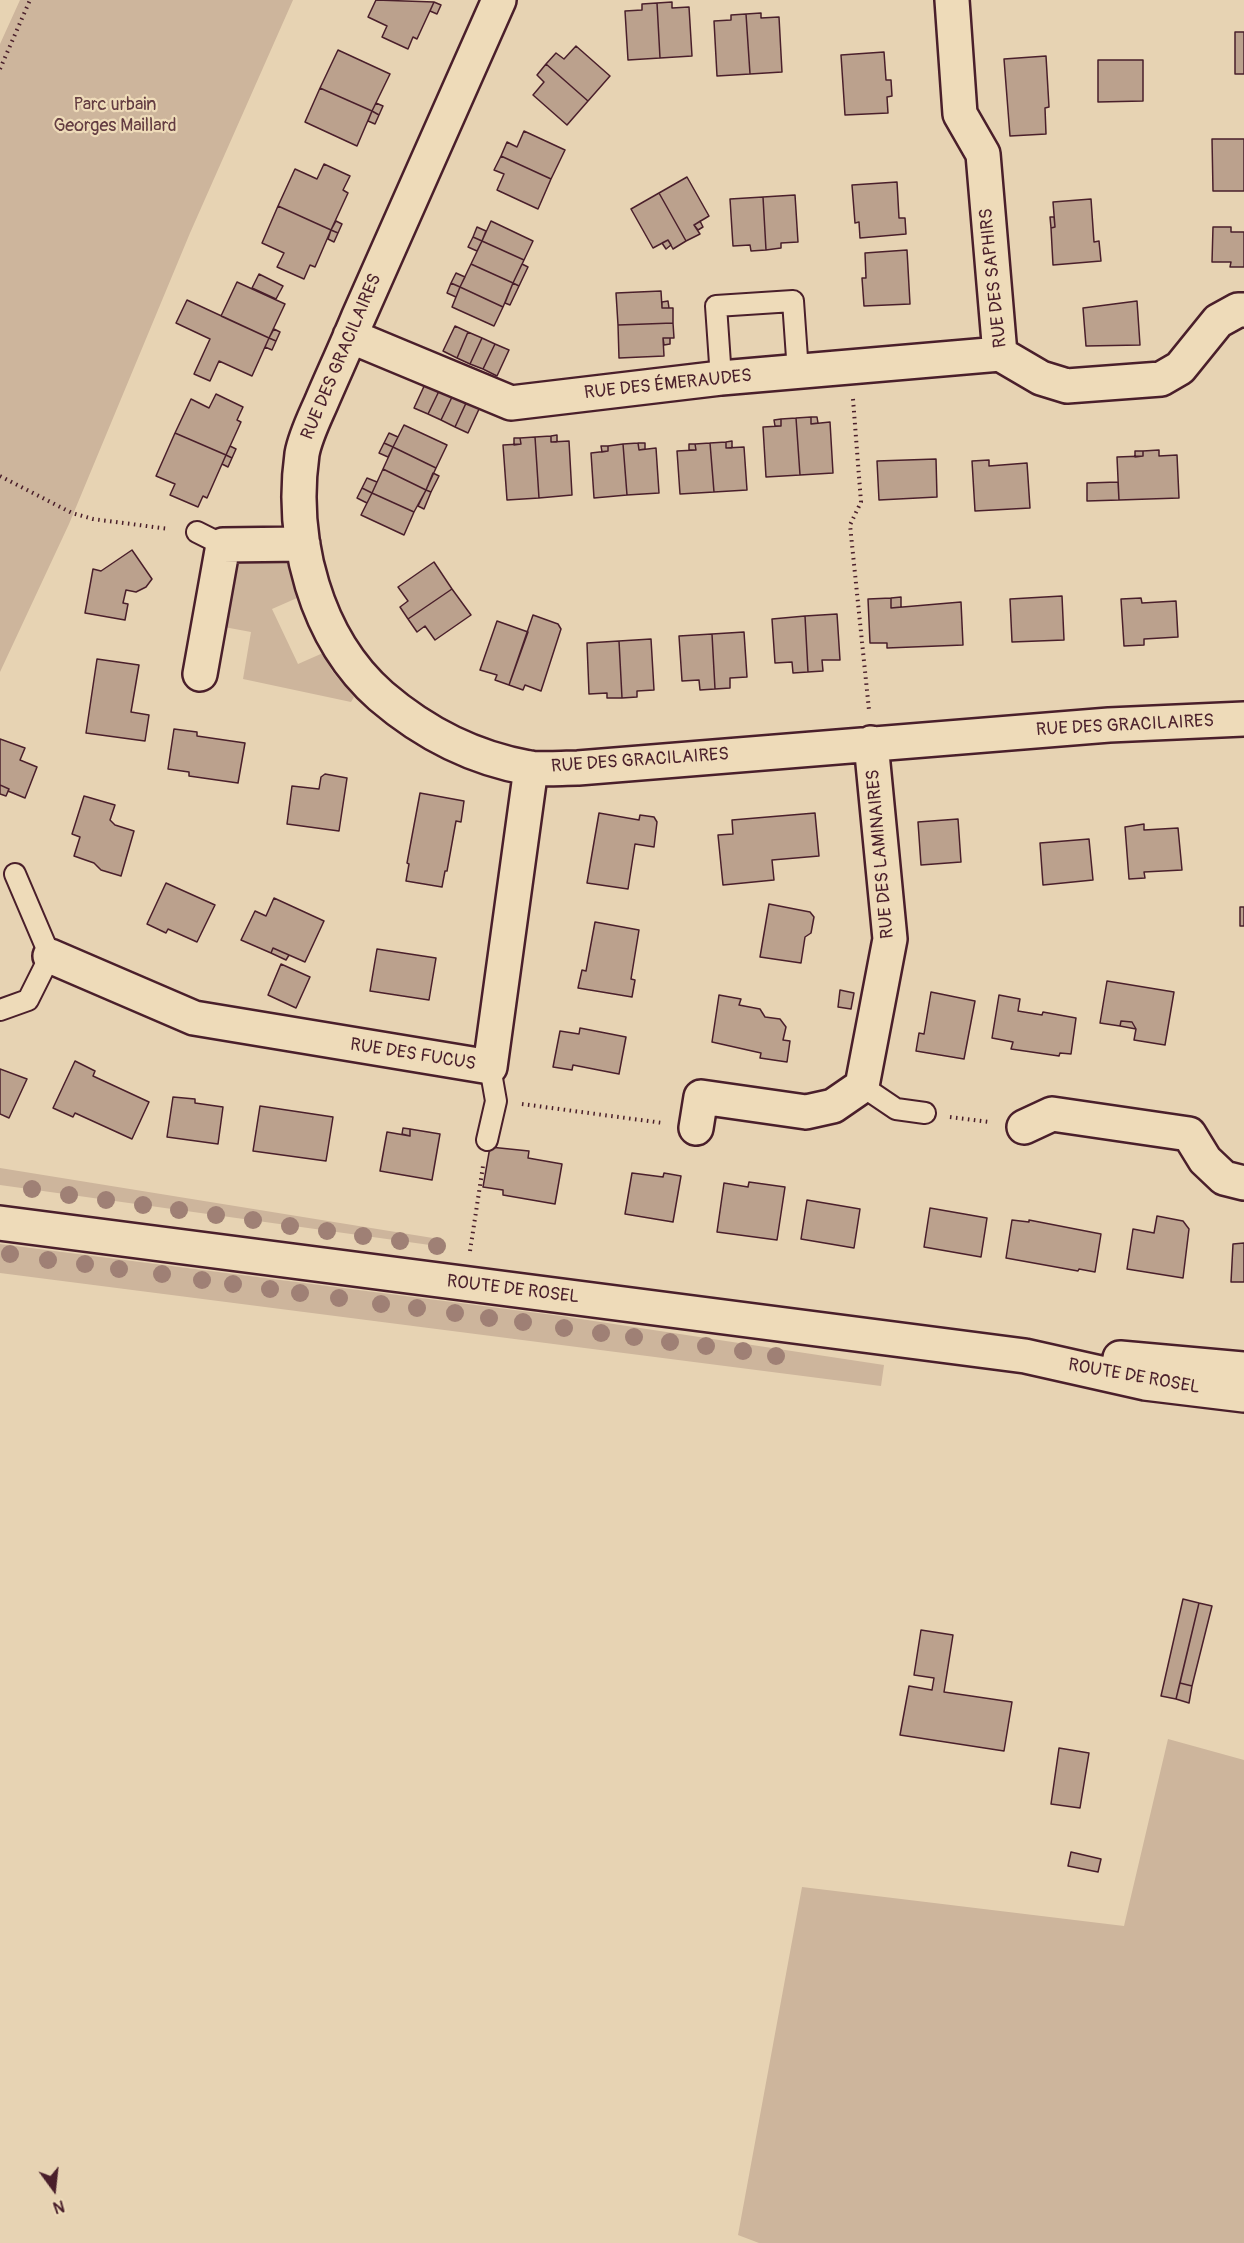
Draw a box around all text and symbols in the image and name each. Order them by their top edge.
park label: Parc urbain Georges Maillard [53,94,177,136]
street label: RUE DES SAPHIRS [976,207,1012,349]
street label: RUE DES GRACILAIRES [297,271,387,443]
street label: RUE DES ÉMERAUDES [583,365,753,405]
street label: RUE DES GRACILAIRES [1036,711,1214,741]
street label: RUE DES GRACILAIRES [550,744,730,778]
street label: RUE DES LAMINAIRES [863,769,899,939]
street label: RUE DES FUCUS [349,1034,477,1076]
street label: ROUTE DE ROSEL [445,1271,581,1309]
street label: ROUTE DE ROSEL [1066,1355,1202,1399]
north arrow [24,2159,84,2219]
text: N [51,2195,66,2217]

